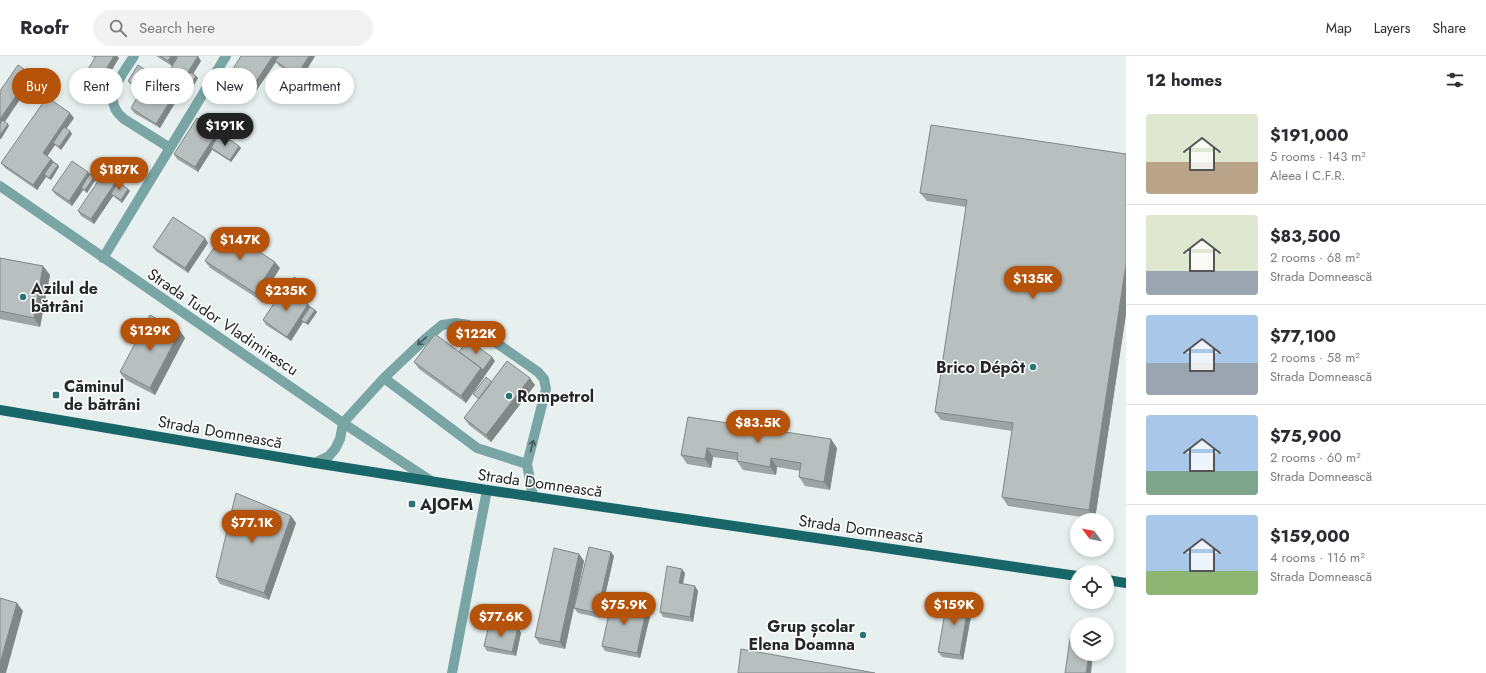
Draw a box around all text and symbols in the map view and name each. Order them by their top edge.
search box [93,10,373,46]
text: Roofr [20,14,69,41]
icon: search [107,17,129,39]
text: Search here [139,17,215,39]
text: Map [1326,18,1352,38]
text: Layers [1374,18,1410,38]
text: Share [1432,18,1466,38]
chip: Buy [12,68,61,104]
chip: Rent [69,68,123,104]
chip: Filters [131,68,194,104]
chip: New [202,68,257,104]
chip: Apartment [265,68,354,104]
text: 12 homes [1146,68,1222,92]
icon: filters [1444,69,1466,91]
pin: $191K [197,113,253,147]
text: $191K [205,116,245,135]
text: $191,000 [1270,123,1349,147]
icon: home [1178,130,1226,178]
text: 5 rooms · 143 m² [1270,147,1366,166]
pin: $187K [91,157,147,191]
text: $187K [99,160,139,179]
text: Aleea I C.F.R. [1270,166,1345,185]
text: $83,500 [1270,224,1341,248]
pin: $147K [212,227,268,261]
text: $147K [220,230,260,249]
icon: home [1178,231,1226,279]
text: 2 rooms · 68 m² [1270,248,1360,267]
street label: Strada Tudor Vladimirescu [143,263,303,381]
pin: $135K [1005,266,1061,300]
text: Strada Domnească [1270,267,1372,286]
text: $135K [1013,269,1053,288]
place label: Azilul de bătrâni [30,277,98,318]
pin: $235K [258,278,314,312]
text: $235K [265,281,307,300]
marker: Azilul de bătrâni [18,292,28,302]
pin: $129K [122,318,178,352]
text: $129K [129,321,171,340]
pin: $122K [448,321,504,355]
text: $122K [456,324,496,343]
text: $77,100 [1270,324,1336,348]
icon: home [1178,331,1226,379]
one-way arrow [418,336,428,345]
text: 2 rooms · 58 m² [1270,348,1360,367]
place label: Brico Dépôt [936,356,1026,379]
marker: Brico Dépôt [1028,362,1038,372]
text: Strada Domnească [1270,367,1372,386]
place label: Căminul de bătrâni [64,375,140,416]
place label: Rompetrol [517,385,594,408]
marker: Căminul de bătrâni [51,390,61,400]
marker: Rompetrol [504,391,514,401]
street label: Strada Domnească [156,410,284,454]
pin: $83.5K [725,410,791,444]
text: $83.5K [735,413,781,432]
text: $75,900 [1270,424,1341,448]
icon: home [1178,431,1226,479]
one-way arrow [529,439,536,452]
text: 2 rooms · 60 m² [1270,448,1361,467]
street label: Strada Domnească [476,463,604,503]
text: Strada Domnească [1270,467,1372,486]
place label: AJOFM [419,493,473,516]
marker: AJOFM [407,499,417,509]
street label: Strada Domnească [797,509,925,549]
pin: $77.1K [219,510,285,544]
text: $77.1K [231,513,273,532]
north arrow [1070,513,1114,557]
map controls [1070,513,1114,661]
text: $159,000 [1270,524,1350,548]
icon: home [1178,531,1226,579]
text: 4 rooms · 116 m² [1270,548,1365,567]
button: locate [1070,565,1114,609]
text: Strada Domnească [1270,567,1372,586]
pin: $75.9K [591,592,657,626]
pin: $159K [926,592,982,626]
text: $75.9K [601,595,647,614]
text: $159K [934,595,974,614]
pin: $77.6K [468,604,534,638]
text: $77.6K [479,607,523,626]
place label: Grup școlar Elena Doamna [749,615,855,656]
button: layers [1070,617,1114,661]
marker: Grup școlar Elena Doamna [858,630,868,640]

